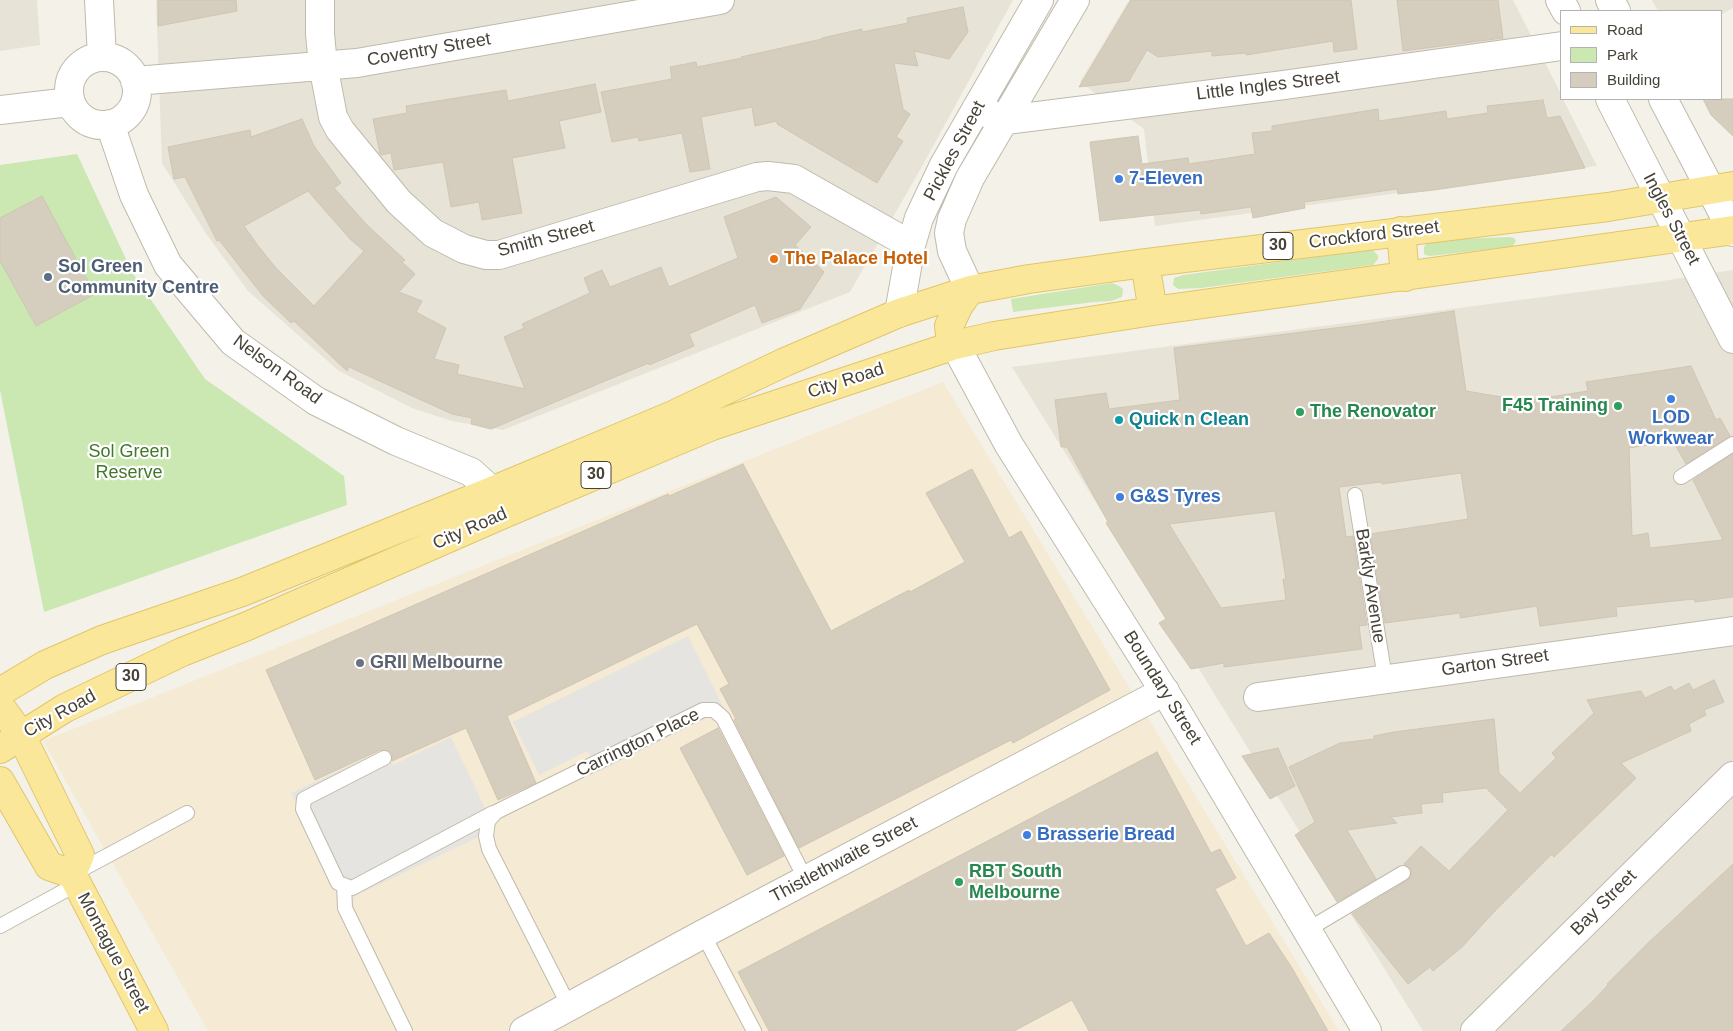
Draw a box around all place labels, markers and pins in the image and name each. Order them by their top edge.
place label: 7-Eleven [1129,168,1203,190]
marker: 7-Eleven [1113,173,1125,185]
place label: The Palace Hotel [784,248,928,270]
marker: The Palace Hotel [768,253,780,265]
place label: Sol Green Community Centre [58,256,219,298]
marker: Sol Green Community Centre [42,271,54,283]
marker: LOD Workwear [1665,393,1677,405]
place label: F45 Training [1502,395,1608,417]
marker: F45 Training [1612,400,1624,412]
place label: The Renovator [1310,401,1436,423]
marker: The Renovator [1294,406,1306,418]
place label: LOD Workwear [1628,407,1714,449]
place label: Quick n Clean [1129,409,1249,431]
marker: Quick n Clean [1113,414,1125,426]
place label: G&S Tyres [1130,486,1221,508]
marker: G&S Tyres [1114,491,1126,503]
place label: GRII Melbourne [370,652,503,674]
marker: GRII Melbourne [354,657,366,669]
place label: Brasserie Bread [1037,824,1175,846]
marker: Brasserie Bread [1021,829,1033,841]
place label: RBT South Melbourne [969,861,1062,904]
marker: RBT South Melbourne [953,876,965,888]

